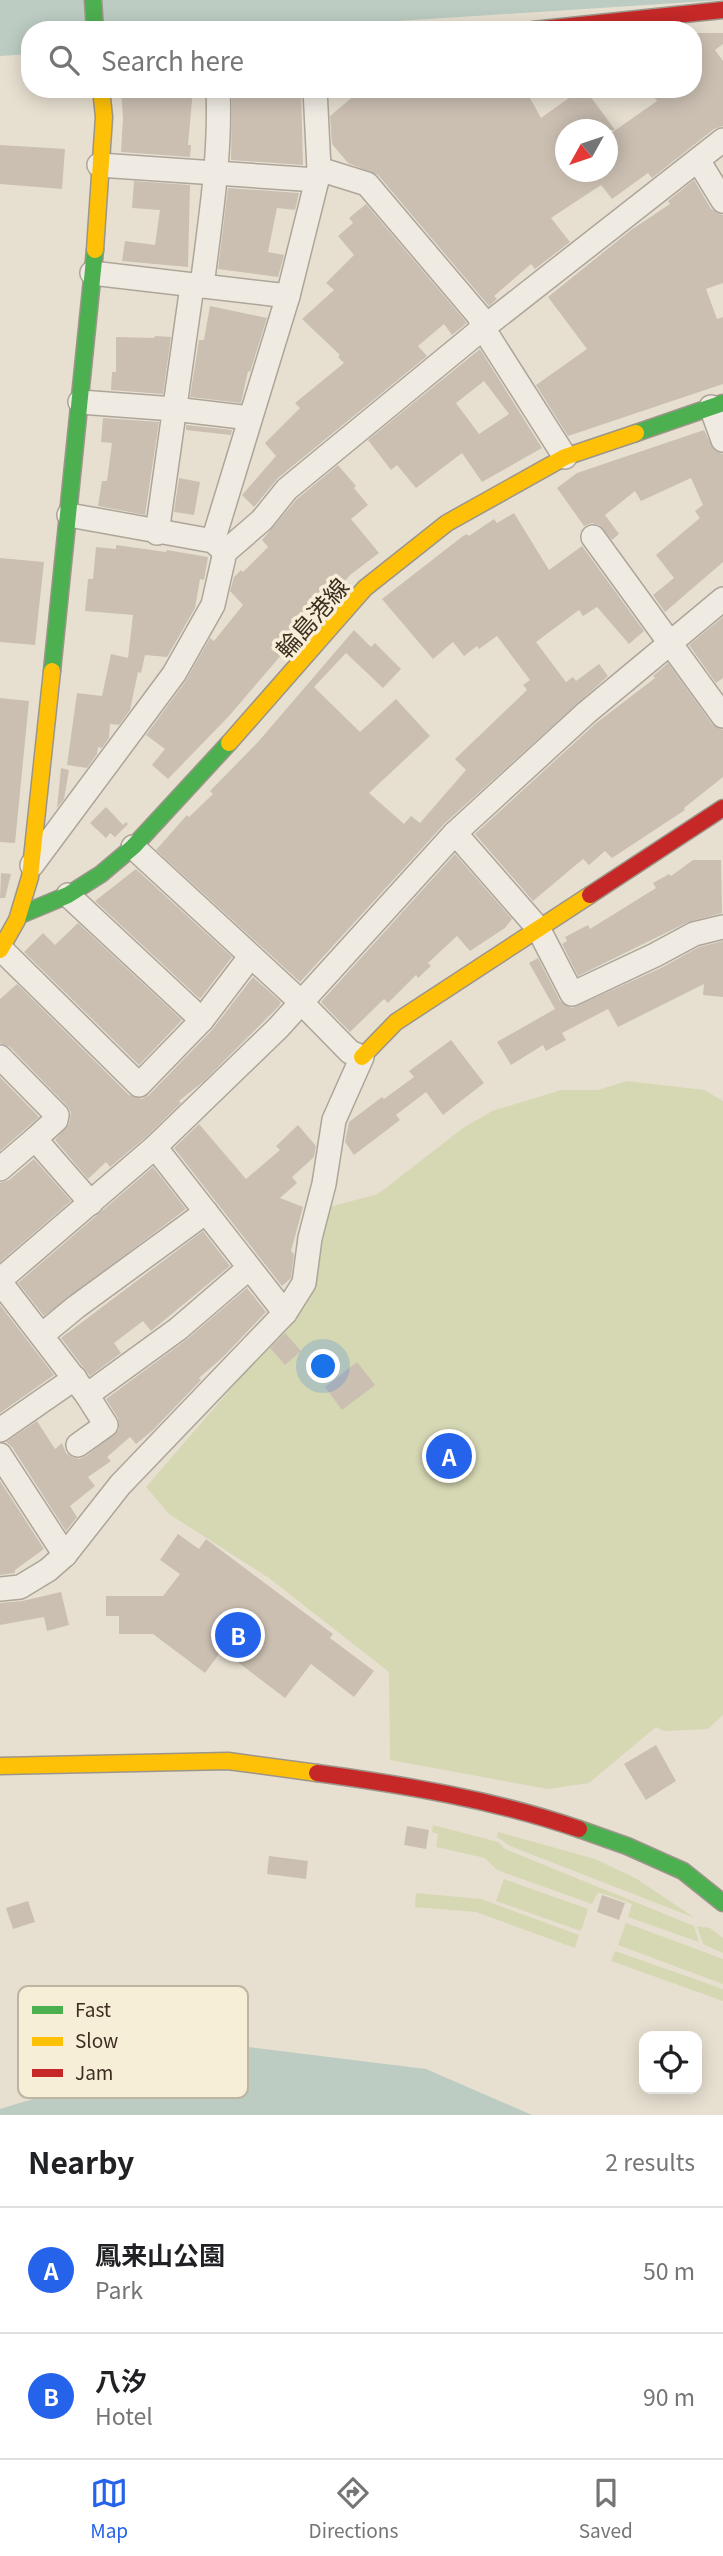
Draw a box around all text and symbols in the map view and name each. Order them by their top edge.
search box [21,21,702,98]
icon: search [45,41,83,79]
text: Search here [101,41,244,78]
north arrow [555,119,618,182]
street label: 輪島港線 [266,569,356,665]
your location [306,1349,340,1383]
pin: A [426,1430,472,1482]
pin: B [215,1609,261,1661]
legend [18,1986,248,2098]
text: Fast [75,1995,111,2022]
text: Slow [75,2026,118,2053]
map controls [639,2031,702,2094]
button: locate [639,2031,702,2094]
text: Jam [75,2058,113,2085]
text: Nearby [28,2139,134,2183]
text: 2 results [605,2144,695,2178]
text: 鳳来山公園 [95,2235,225,2272]
text: A [44,2253,58,2287]
text: 50 m [643,2253,695,2287]
text: Park [95,2272,143,2306]
text: 八汐 [95,2361,147,2398]
text: B [43,2379,59,2413]
text: 90 m [643,2379,695,2413]
text: Hotel [95,2398,153,2432]
tab: Map [90,2474,128,2543]
tab: Directions [309,2474,398,2543]
tab: Saved [579,2474,633,2543]

